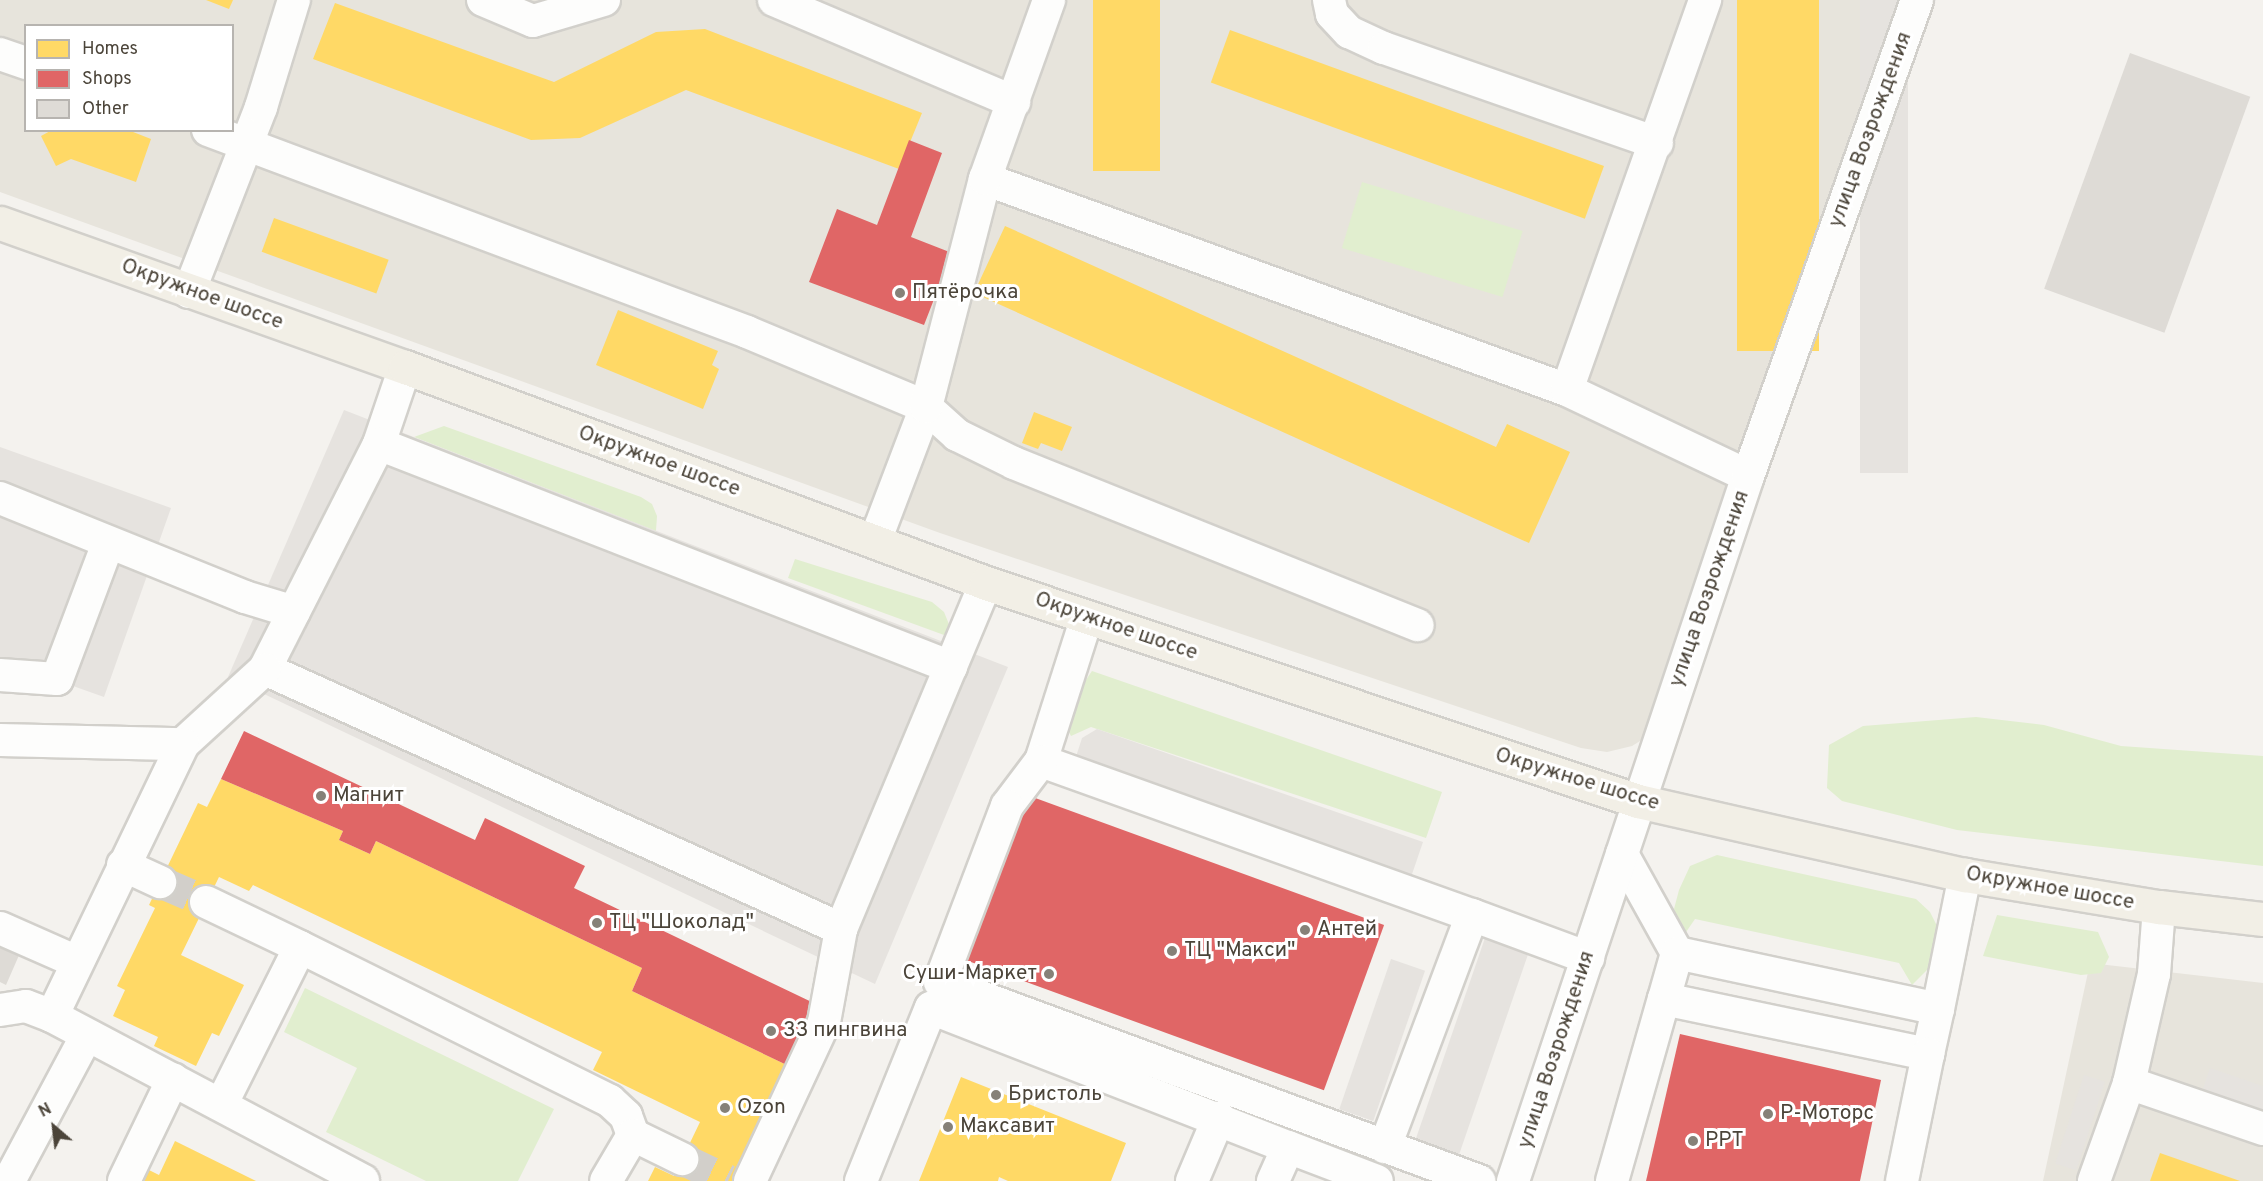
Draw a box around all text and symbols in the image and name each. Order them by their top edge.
legend [24,24,234,132]
street label: улица Возрождения [1824,29,1918,231]
text: Homes [82,38,138,61]
text: Shops [82,68,132,91]
text: Other [82,98,129,121]
street label: Окружное шоссе [118,254,286,336]
place label: Пятёрочка [912,280,1018,306]
marker: Пятёрочка [893,286,907,300]
street label: Окружное шоссе [575,421,743,503]
street label: улица Возрождения [1665,487,1755,691]
street label: Окружное шоссе [1031,587,1201,667]
street label: Окружное шоссе [1492,743,1662,817]
place label: Магнит [333,783,404,809]
marker: Магнит [314,789,328,803]
street label: Окружное шоссе [1964,862,2136,916]
place label: ТЦ "Шоколад" [609,910,754,936]
marker: ТЦ "Шоколад" [590,916,604,930]
place label: Антей [1317,917,1377,943]
marker: Антей [1298,923,1312,937]
place label: ТЦ "Макси" [1184,938,1296,964]
marker: ТЦ "Макси" [1165,944,1179,958]
street label: улица Возрождения [1513,948,1601,1152]
place label: Суши-Маркет [903,961,1037,987]
marker: Суши-Маркет [1042,967,1056,981]
place label: 33 пингвина [783,1018,907,1044]
marker: 33 пингвина [764,1024,778,1038]
place label: Бристоль [1008,1082,1102,1108]
marker: Бристоль [989,1088,1003,1102]
place label: Ozon [737,1095,786,1121]
north arrow [24,1097,84,1157]
text: N [36,1100,55,1123]
marker: Ozon [718,1101,732,1115]
place label: Р-Моторс [1780,1101,1874,1127]
marker: Р-Моторс [1761,1107,1775,1121]
place label: Максавит [960,1114,1055,1140]
marker: Максавит [941,1120,955,1134]
place label: РРТ [1705,1128,1744,1154]
marker: РРТ [1686,1134,1700,1148]

